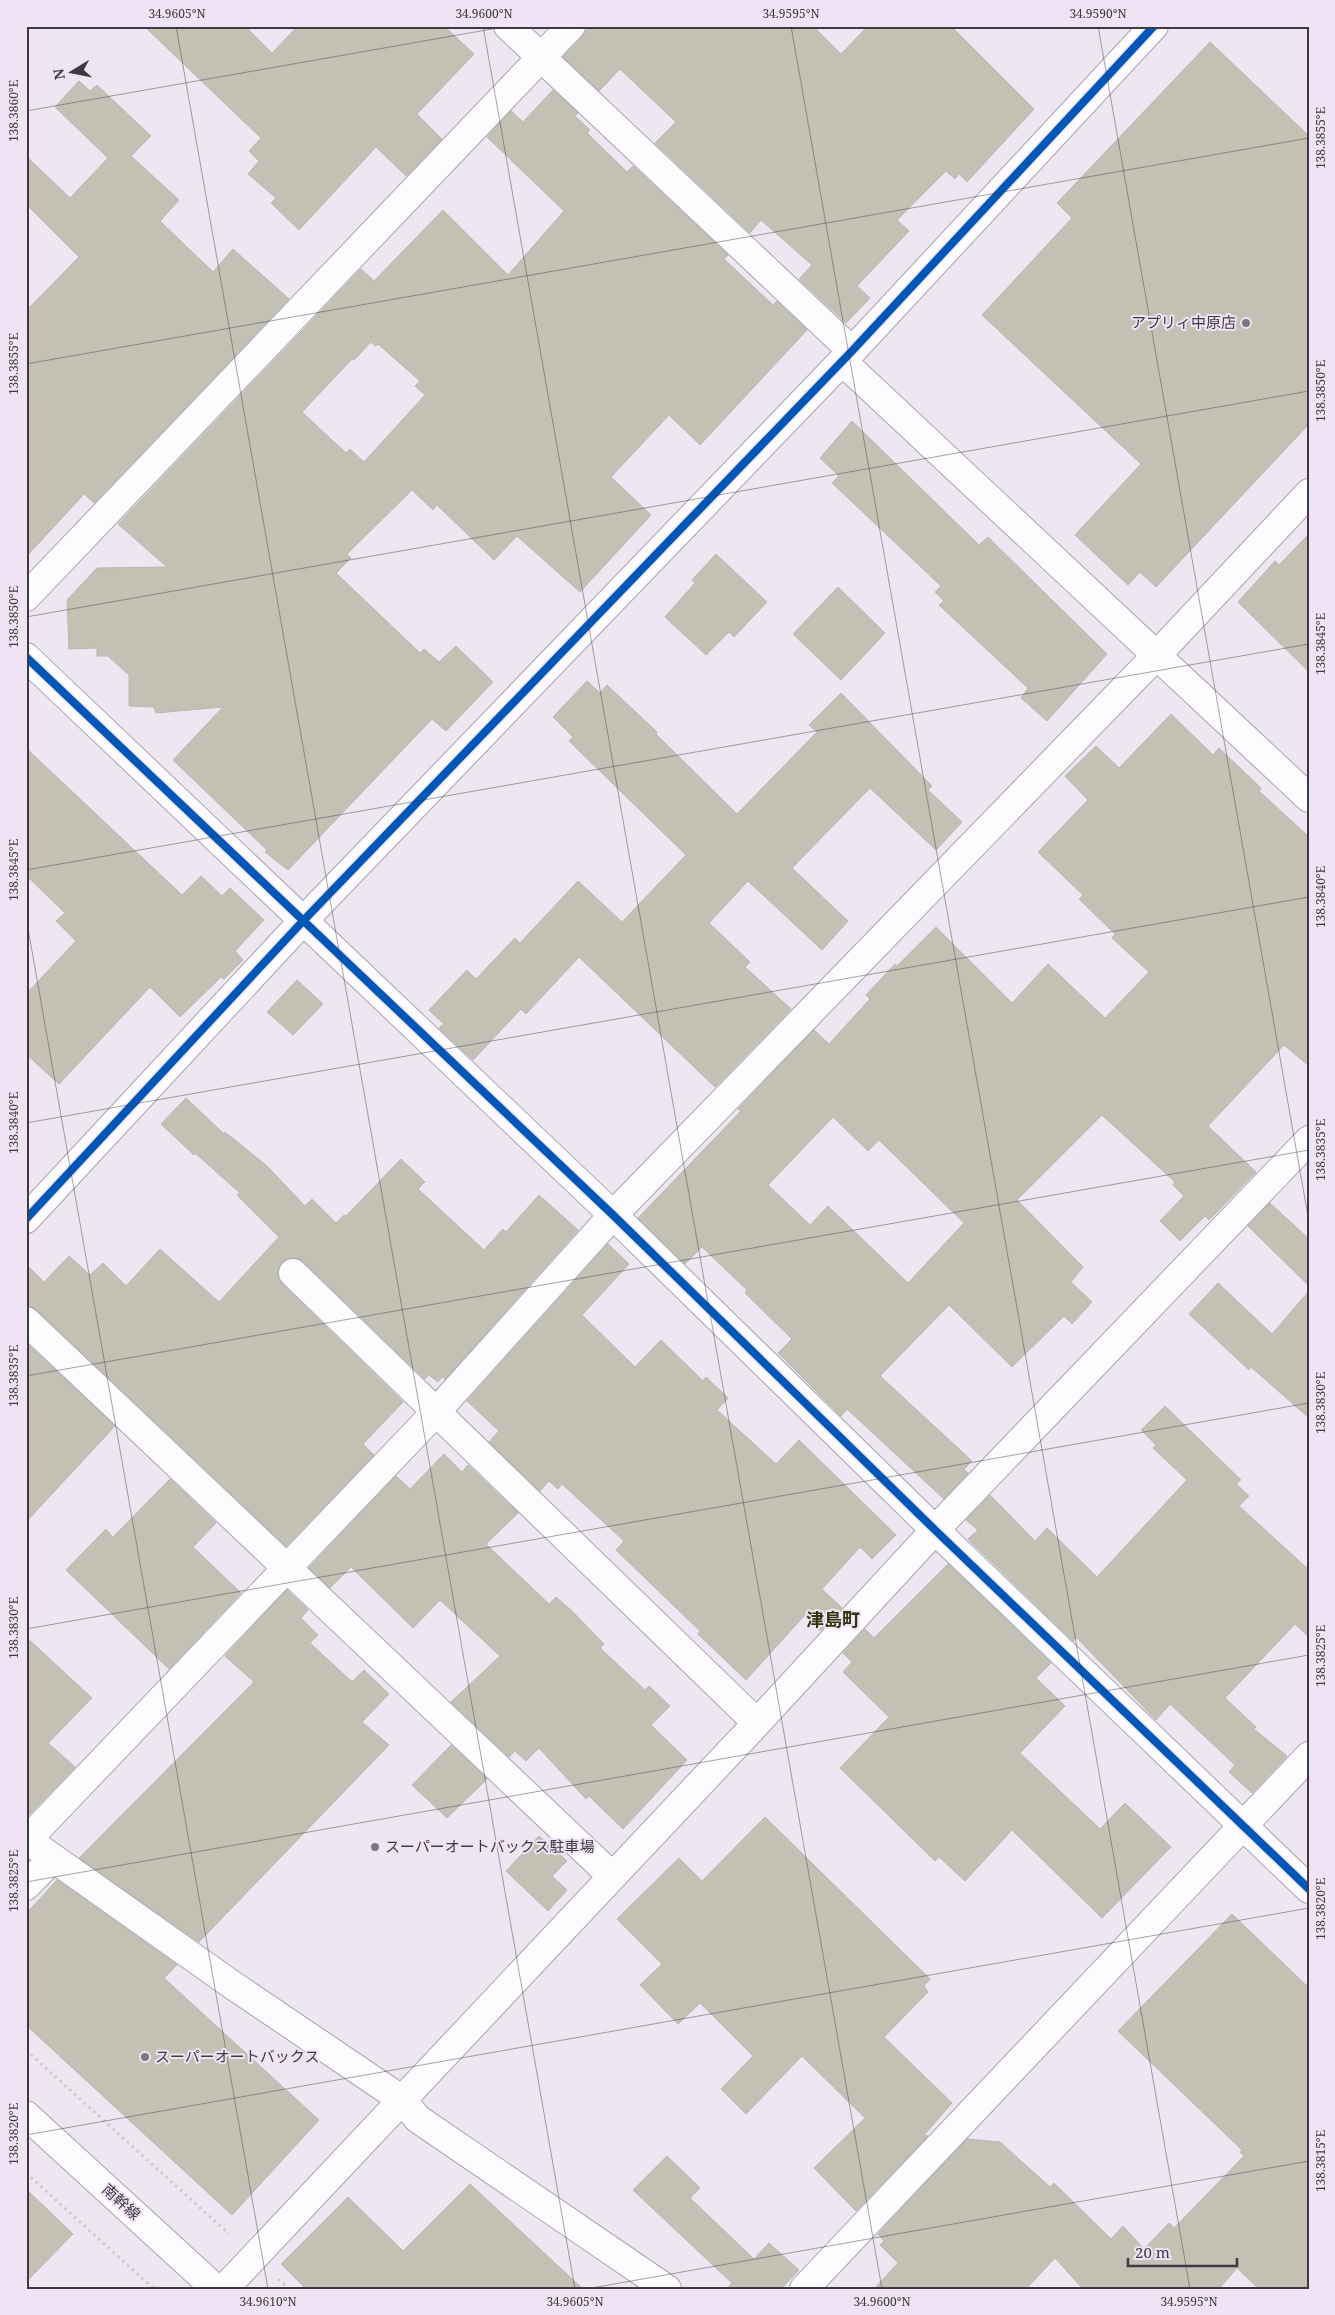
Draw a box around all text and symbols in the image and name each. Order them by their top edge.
text: 34.9605°N [148,5,206,22]
text: 34.9600°N [455,5,513,22]
text: 34.9595°N [762,5,820,22]
text: 34.9590°N [1069,5,1127,22]
north arrow [48,48,98,98]
text: N [48,67,69,81]
text: 138.3860°E [5,80,22,142]
text: 138.3855°E [1312,107,1329,169]
place label: アプリィ中原店 [1131,312,1236,332]
marker: アプリィ中原店 [1240,317,1252,329]
text: 138.3855°E [5,333,22,395]
text: 138.3850°E [1312,360,1329,422]
text: 138.3850°E [5,586,22,648]
text: 138.3845°E [1312,613,1329,675]
text: 138.3845°E [5,839,22,901]
text: 138.3840°E [1312,866,1329,928]
text: 138.3840°E [5,1092,22,1154]
text: 138.3835°E [1312,1119,1329,1181]
text: 138.3835°E [5,1345,22,1407]
text: 138.3830°E [1312,1372,1329,1434]
text: 138.3830°E [5,1597,22,1659]
district label: 津島町 [806,1607,860,1631]
text: 138.3825°E [1312,1625,1329,1687]
place label: スーパーオートバックス駐車場 [385,1836,594,1856]
marker: スーパーオートバックス駐車場 [369,1841,381,1853]
text: 138.3825°E [5,1850,22,1912]
text: 138.3820°E [1312,1878,1329,1940]
place label: スーパーオートバックス [155,2046,319,2066]
marker: スーパーオートバックス [139,2051,151,2063]
text: 138.3820°E [5,2103,22,2165]
text: 138.3815°E [1312,2130,1329,2192]
street label: 南幹線 [98,2179,145,2224]
scale bar [1128,2235,1236,2267]
text: 20 m [1135,2242,1170,2262]
text: 34.9610°N [239,2293,297,2310]
text: 34.9605°N [546,2293,604,2310]
text: 34.9600°N [853,2293,911,2310]
text: 34.9595°N [1160,2293,1218,2310]

